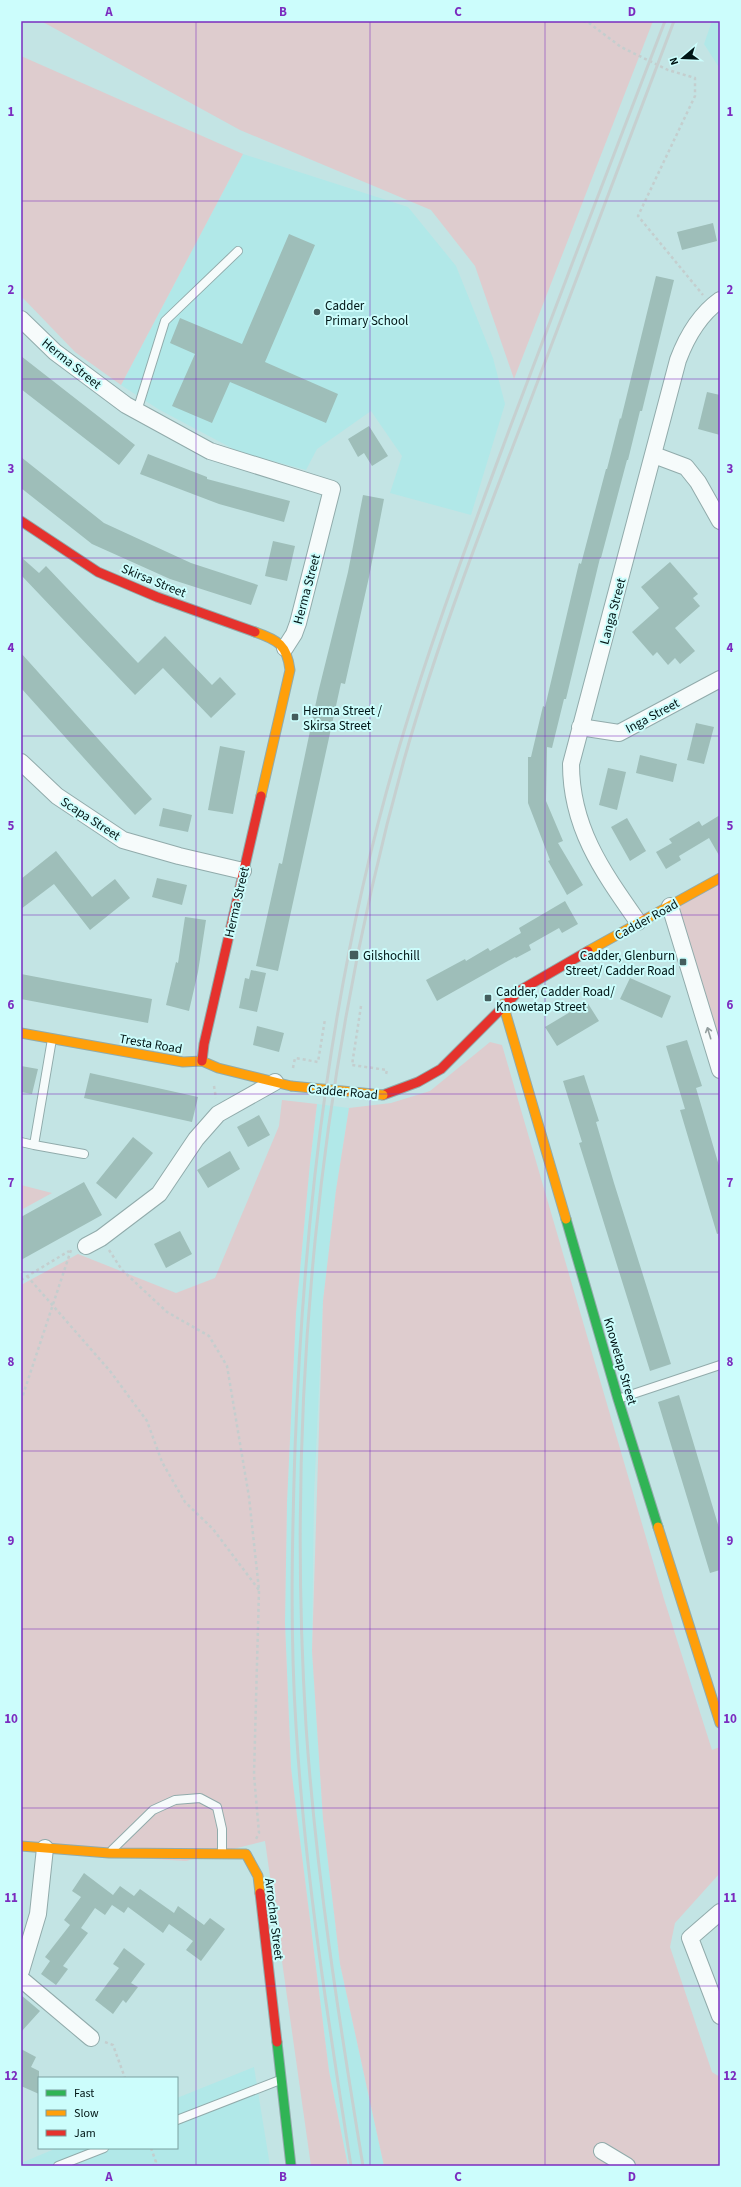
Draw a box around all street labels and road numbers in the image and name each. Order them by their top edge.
street label: Herma Street [38,334,105,394]
street label: Herma Street [289,552,325,626]
street label: Skirsa Street [119,560,189,602]
street label: Langa Street [595,575,631,646]
street label: Inga Street [622,694,683,738]
street label: Scapa Street [57,793,124,845]
street label: Herma Street [220,865,254,939]
street label: Cadder Road [612,895,681,945]
street label: Tresta Road [118,1030,184,1058]
street label: Cadder Road [307,1080,379,1104]
street label: Knowetap Street [599,1315,641,1408]
street label: Arrochar Street [260,1877,288,1962]

